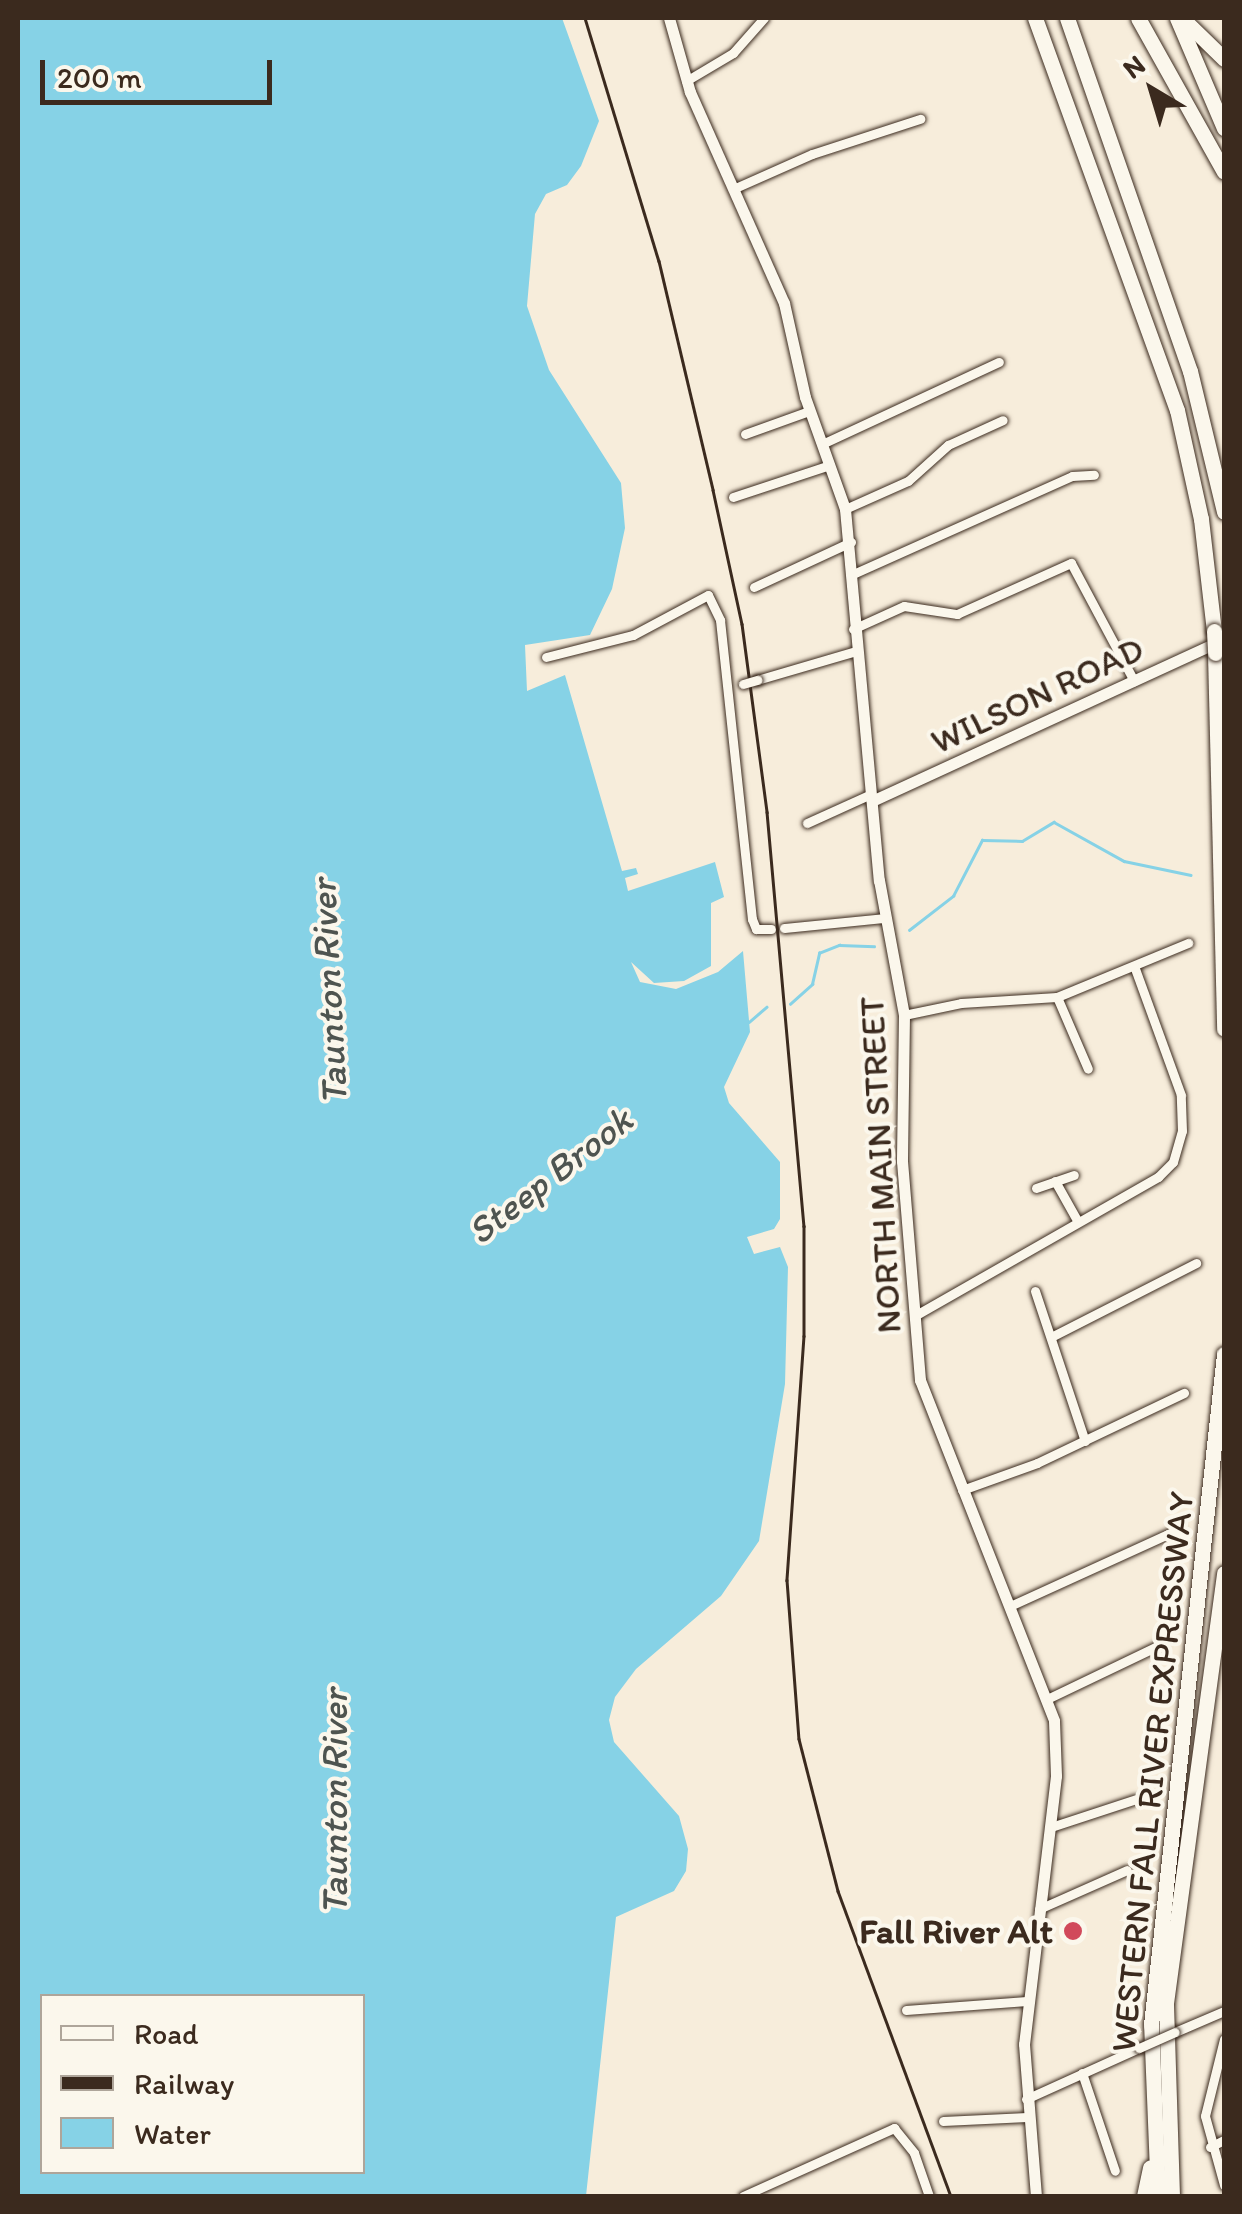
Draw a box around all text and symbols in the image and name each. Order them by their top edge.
scale bar [45,40,278,102]
north arrow [1102,40,1202,140]
text: N [1116,47,1151,86]
text: 200 m [57,59,142,96]
street label: WILSON ROAD [925,628,1149,762]
water label: Taunton River [300,878,358,1106]
street label: NORTH MAIN STREET [850,998,910,1332]
water label: Steep Brook [458,1097,642,1255]
street label: WESTERN FALL RIVER EXPRESSWAY [1102,1491,1202,2053]
water label: Taunton River [312,1689,358,1915]
place label: Fall River Alt [861,1910,1053,1952]
marker: Fall River Alt [1062,1920,1084,1942]
legend [40,1994,365,2174]
text: Road [134,2015,199,2052]
text: Railway [134,2065,234,2102]
text: Water [134,2115,211,2152]

